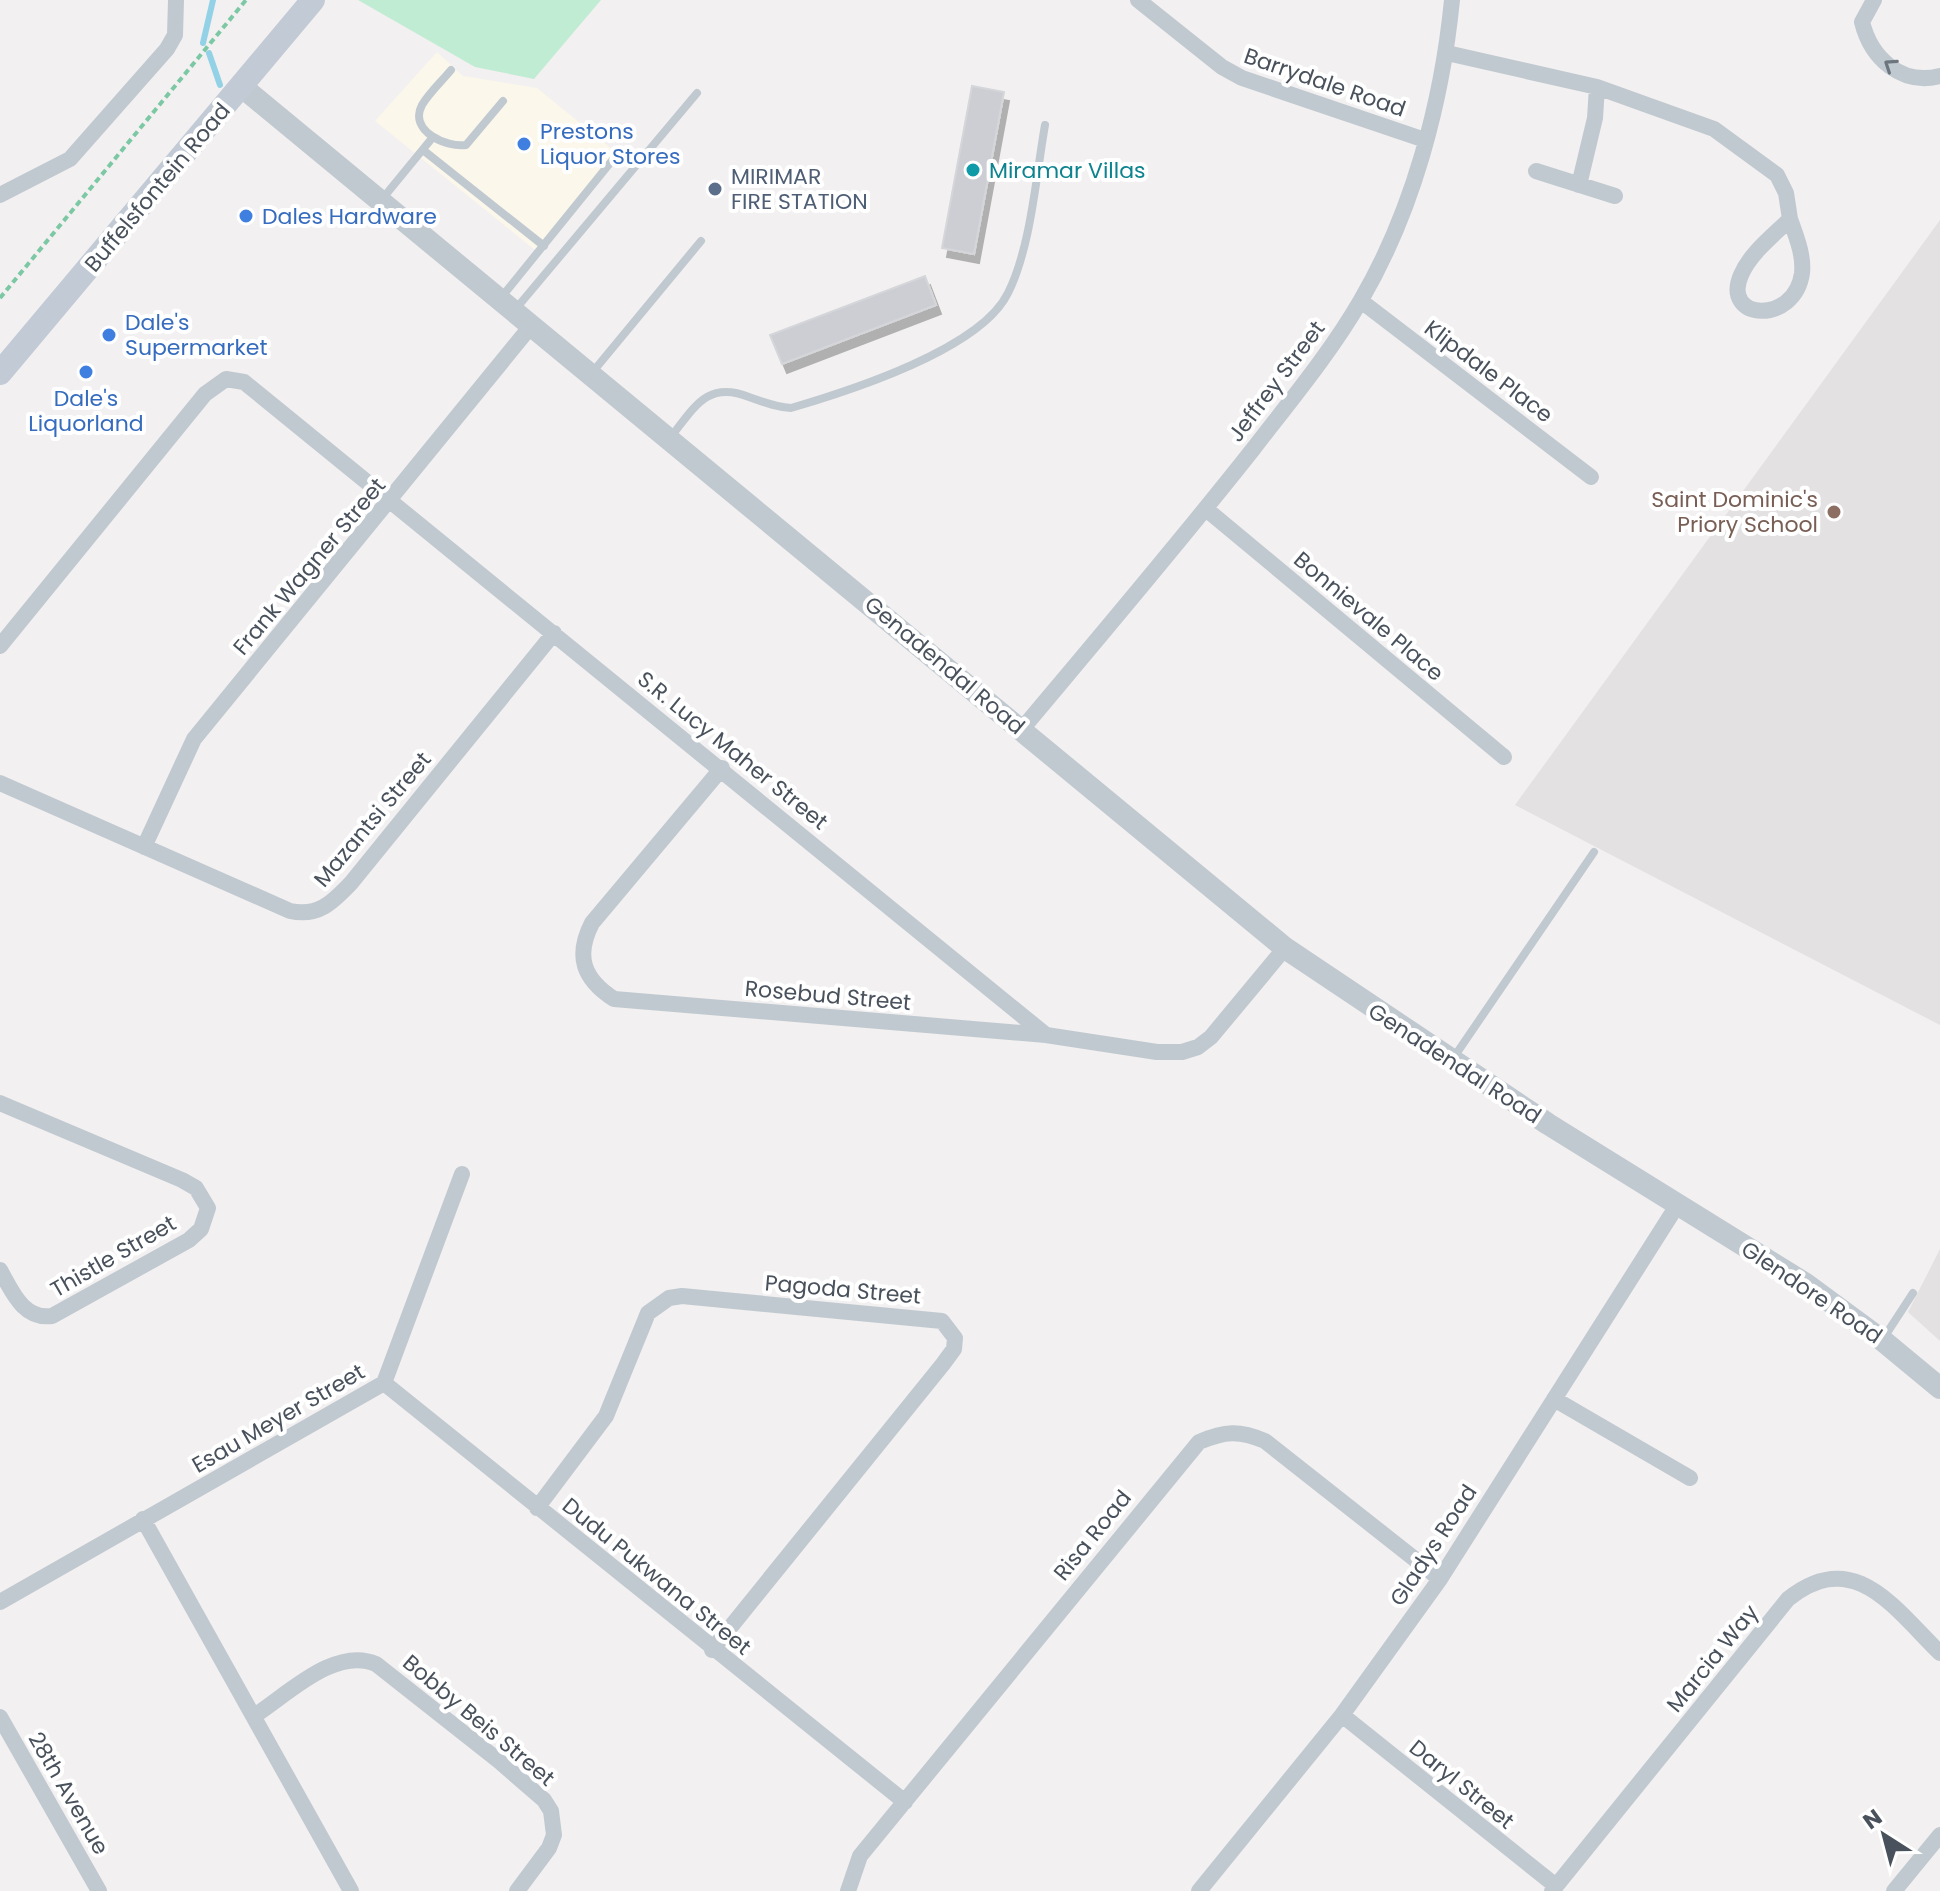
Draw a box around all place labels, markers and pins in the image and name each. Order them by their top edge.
place label: Prestons Liquor Stores [540,116,680,172]
marker: Prestons Liquor Stores [515,135,533,153]
place label: Miramar Villas [989,155,1146,186]
place label: MIRIMAR FIRE STATION [731,161,868,217]
marker: Miramar Villas [964,161,982,179]
marker: MIRIMAR FIRE STATION [706,180,724,198]
place label: Dales Hardware [262,201,437,232]
marker: Dales Hardware [237,207,255,225]
place label: Dale's Supermarket [125,307,267,363]
marker: Dale's Supermarket [100,326,118,344]
marker: Dale's Liquorland [77,363,95,381]
place label: Dale's Liquorland [28,383,144,439]
place label: Saint Dominic's Priory School [1651,484,1818,540]
marker: Saint Dominic's Priory School [1825,503,1843,521]

